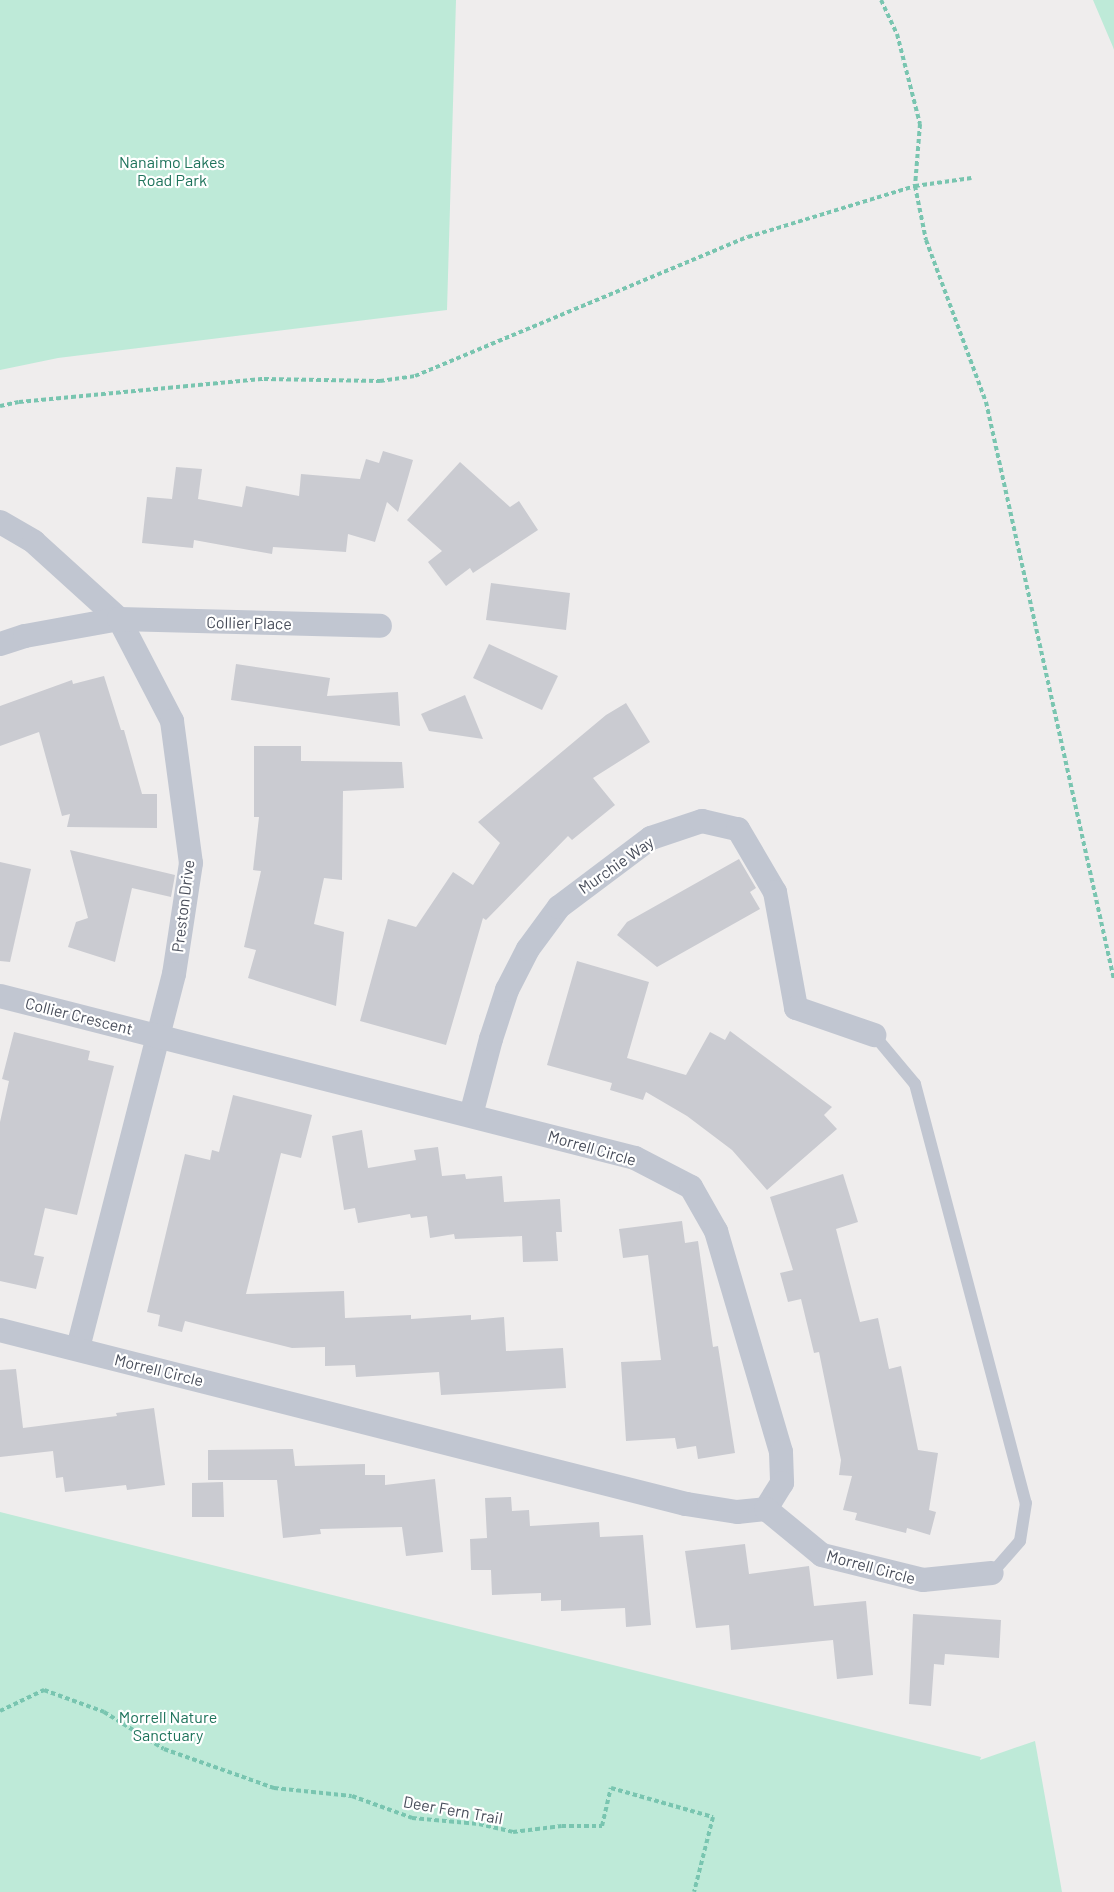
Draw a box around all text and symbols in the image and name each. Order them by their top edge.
park label: Nanaimo Lakes Road Park [119,152,225,190]
street label: Collier Place [206,613,292,633]
street label: Murchie Way [575,832,657,898]
street label: Preston Drive [168,859,198,953]
street label: Collier Crescent [23,993,135,1039]
street label: Morrell Circle [546,1126,638,1170]
street label: Morrell Circle [113,1350,205,1390]
street label: Morrell Circle [825,1546,917,1588]
park label: Morrell Nature Sanctuary [119,1707,217,1745]
street label: Deer Fern Trail [402,1792,504,1828]

